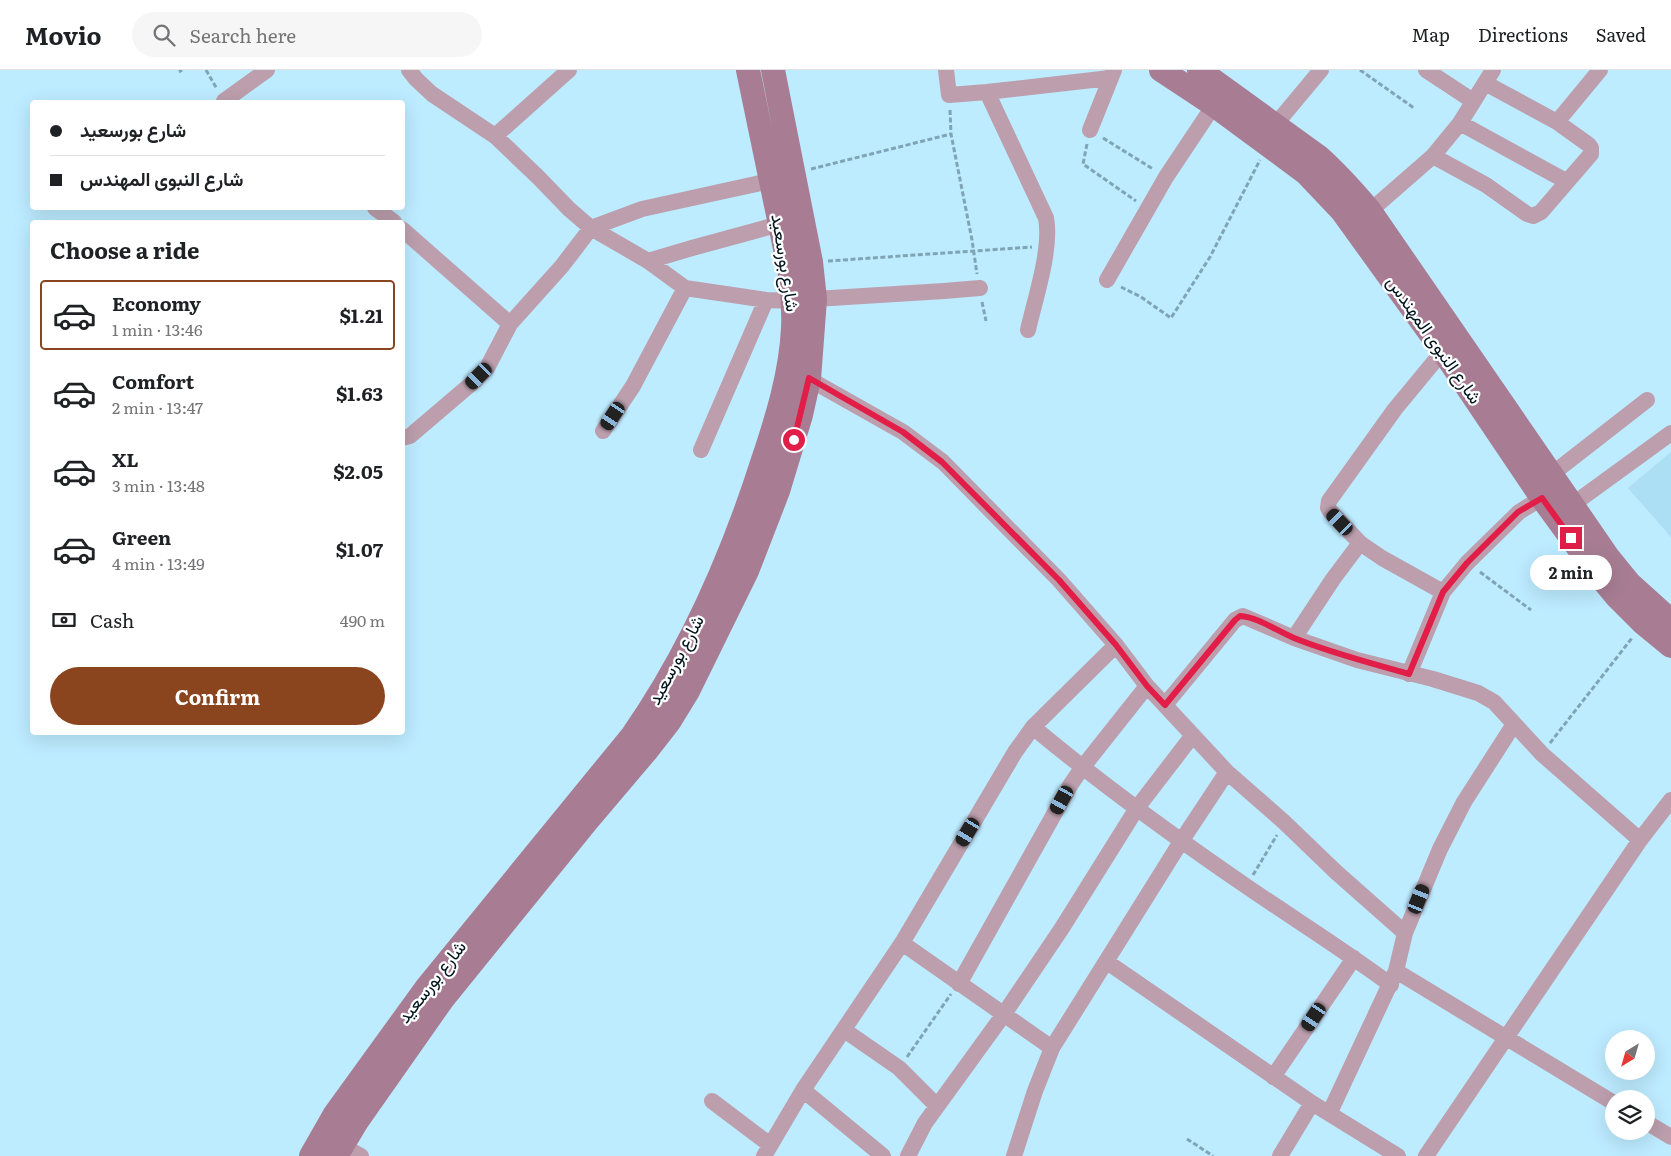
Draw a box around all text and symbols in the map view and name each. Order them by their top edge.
search box [132,12,482,57]
text: Movio [25,17,102,52]
icon: search [150,21,178,49]
text: Search here [190,21,296,49]
text: Map [1412,21,1450,48]
text: Directions [1478,21,1568,48]
text: Saved [1596,21,1646,48]
text: شارع بورسعيد [80,115,186,143]
text: شارع النبوى المهندس [80,164,243,192]
street label: شارع بورسعيد [765,212,808,314]
text: Choose a ride [50,233,199,266]
street label: شارع النبوى المهندس [1381,269,1490,409]
text: Economy [112,289,201,317]
icon: car [52,293,97,338]
text: $1.21 [340,301,383,329]
text: 1 min · 13:46 [112,317,202,341]
car [463,360,494,392]
text: Comfort [112,367,194,395]
icon: car [52,371,97,416]
text: $1.63 [336,379,383,407]
text: 2 min · 13:47 [112,395,203,419]
car [598,399,627,433]
route start [783,429,805,451]
text: XL [112,445,139,473]
icon: car [52,449,97,494]
text: $2.05 [333,457,383,485]
text: 3 min · 13:48 [112,473,205,497]
car [1324,506,1355,538]
text: Green [112,523,171,551]
icon: car [52,527,97,572]
route end [1560,527,1582,549]
text: $1.07 [336,535,383,563]
text: 4 min · 13:49 [112,551,205,575]
callout: 2 min [1530,556,1612,590]
text: 2 min [1549,560,1593,584]
icon: cash [50,606,78,634]
text: Cash [90,606,134,634]
text: 490 m [340,608,385,632]
street label: شارع بورسعيد [640,609,710,709]
button: Confirm [50,667,385,725]
car [1048,783,1075,817]
car [953,815,982,849]
car [1406,882,1431,916]
street label: شارع بورسعيد [390,934,472,1028]
car [1299,1000,1328,1034]
north arrow [1605,1030,1655,1080]
map controls [1605,1030,1655,1140]
button: layers [1605,1090,1655,1140]

